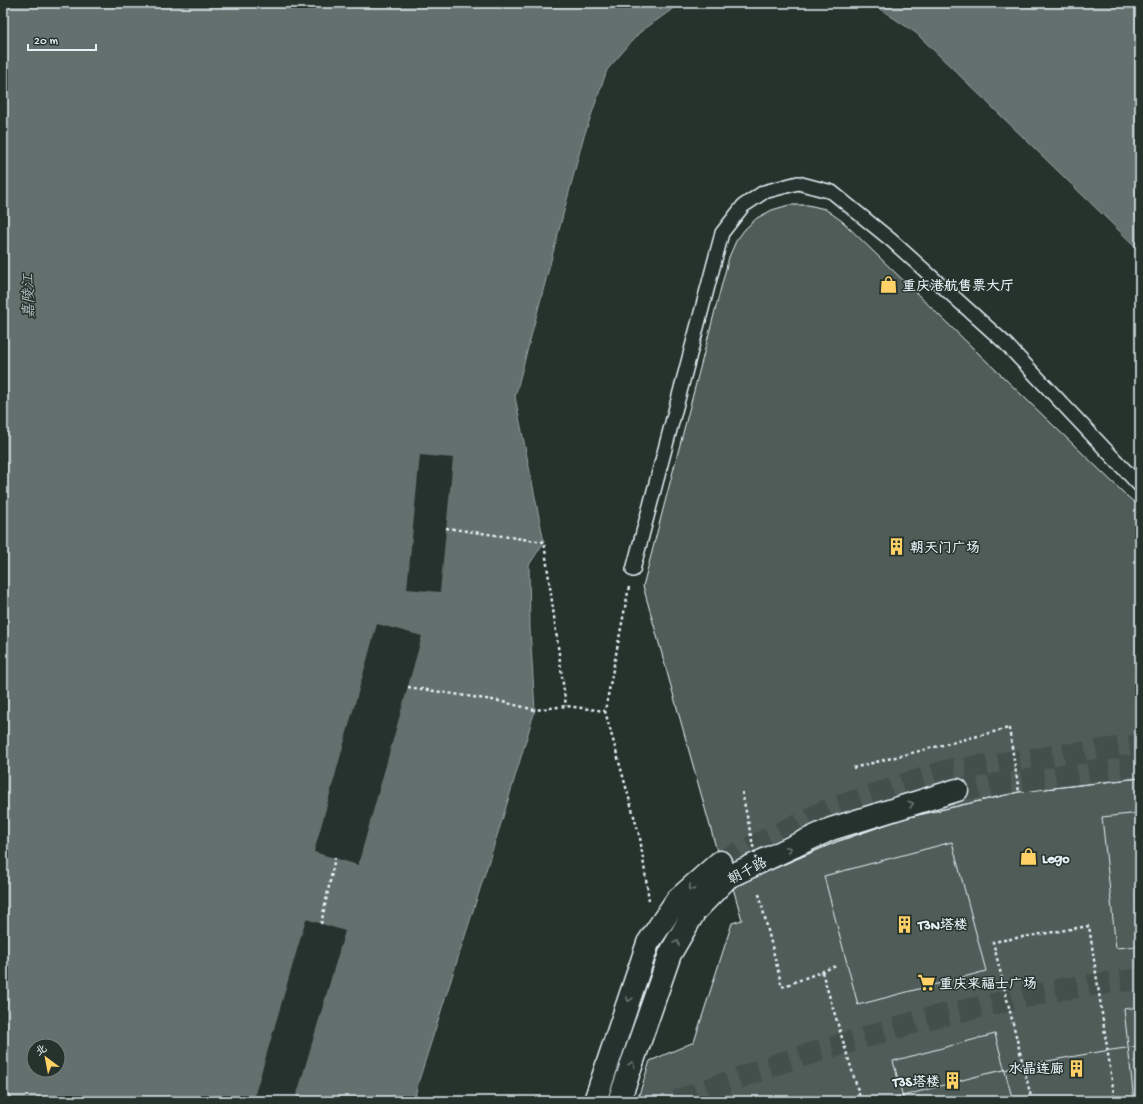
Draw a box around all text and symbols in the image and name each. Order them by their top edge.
scale bar [28,26,96,52]
text: 20 m [34,35,59,49]
water label: 嘉陵江 [20,272,39,319]
shop icon: 重庆港航售票大厅 [879,275,899,295]
place label: 重庆港航售票大厅 [902,278,1014,296]
building icon: 朝天门广场 [887,537,907,557]
place label: 朝天门广场 [910,540,980,558]
one-way arrow [907,800,914,809]
one-way arrow [784,846,792,854]
shop icon: Lego [1019,847,1039,867]
place label: Lego [1042,851,1070,868]
street label: 朝千路 [725,854,771,890]
one-way arrow [688,883,696,890]
building icon: T3N塔楼 [895,914,915,934]
place label: T3N塔楼 [917,917,968,935]
one-way arrow [672,939,679,947]
supermarket icon: 重庆来福士广场 [916,973,936,993]
place label: 重庆来福士广场 [939,976,1037,994]
one-way arrow [625,996,634,1003]
north arrow [26,1038,66,1078]
text: 北 [34,1043,50,1059]
building icon: 水晶连廊 [1067,1058,1087,1078]
one-way arrow [627,1061,635,1068]
place label: 水晶连廊 [1008,1061,1064,1079]
building icon: T3S塔楼 [943,1071,963,1091]
place label: T3S塔楼 [892,1074,940,1092]

